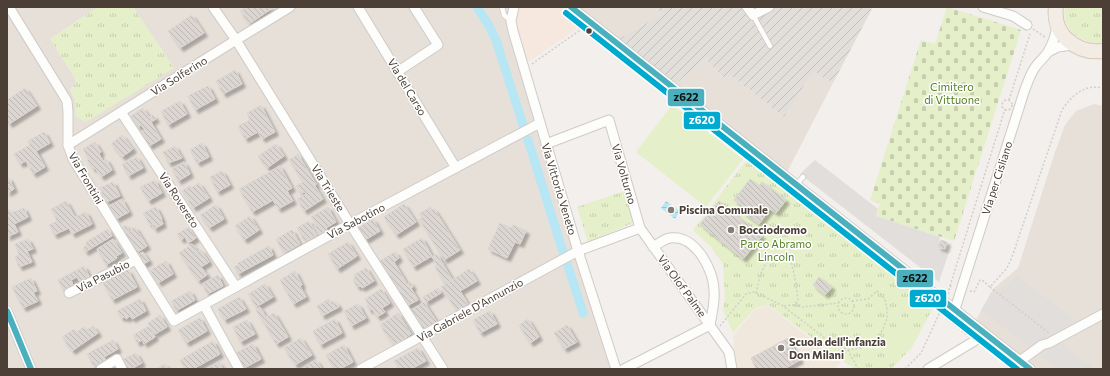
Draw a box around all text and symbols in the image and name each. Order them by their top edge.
unlabelled marker [584,26,594,36]
street label: Via Solferino [148,53,210,98]
street label: Via del Carso [385,56,430,118]
park label: Cimitero di Vittuone [924,80,980,106]
line badge: z622 [667,88,705,107]
text: z622 [674,90,698,103]
line badge: z620 [683,111,721,130]
text: z620 [689,113,715,126]
street label: Via per Cisliano [978,139,1015,216]
street label: Via Vittorio Veneto [539,141,580,237]
street label: Via Volturno [610,142,639,206]
street label: Via Frontini [66,149,107,206]
street label: Via Trieste [309,162,348,214]
street label: Via Rovereto [157,169,202,230]
street label: Via Sabotino [325,200,387,241]
place label: Piscina Comunale [679,203,768,216]
marker: Piscina Comunale [666,205,676,215]
place label: Bocciodromo [739,223,807,236]
marker: Bocciodromo [726,225,736,235]
park label: Parco Abramo Lincoln [740,237,812,263]
street label: Via Olof Palme [655,252,709,320]
street label: Via Pasubio [74,256,132,295]
line badge: z622 [896,269,934,288]
text: z622 [903,271,927,284]
street label: Via Gabriele D'Annunzio [414,275,526,344]
line badge: z620 [909,289,947,308]
text: z620 [915,291,941,304]
place label: Scuola dell'infanzia Don Milani [789,335,886,361]
marker: Scuola dell'infanzia Don Milani [776,343,786,353]

